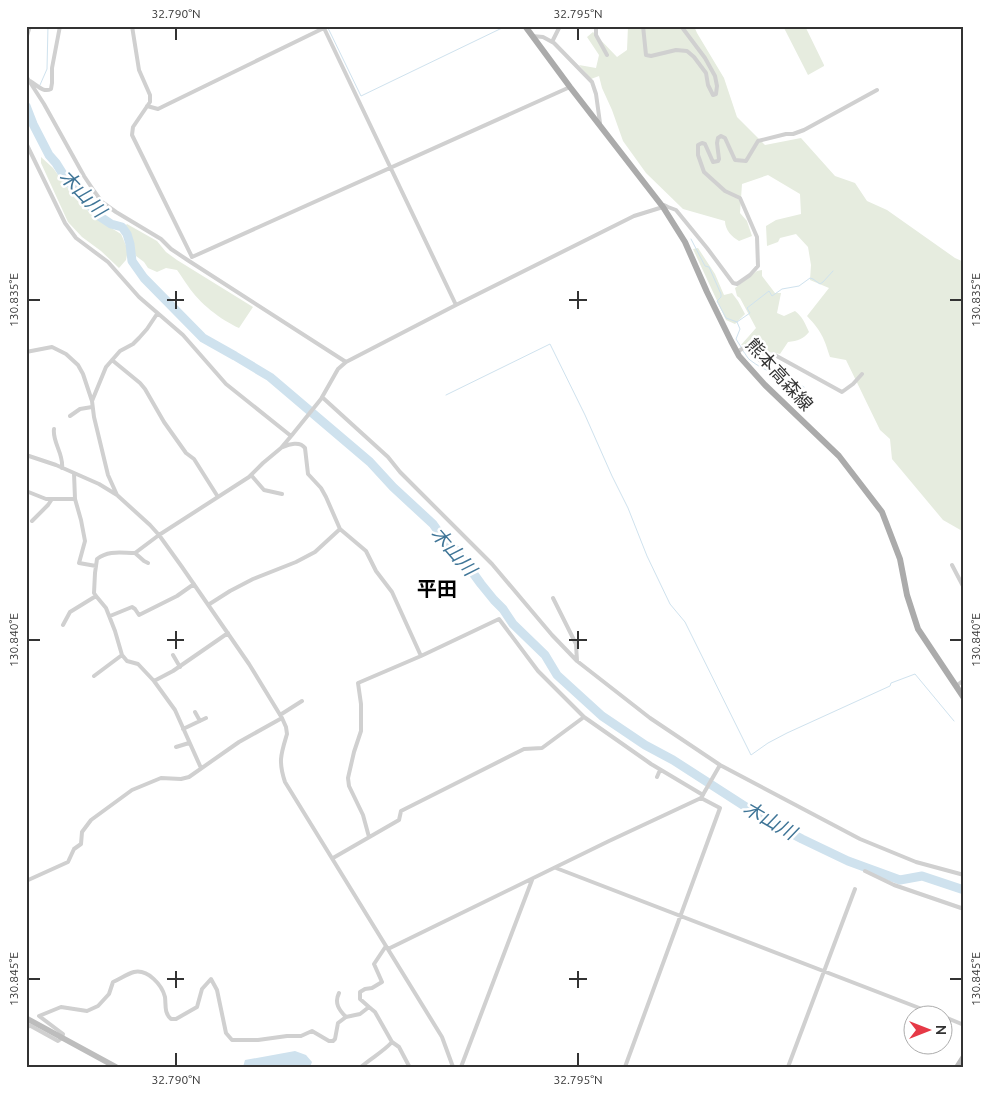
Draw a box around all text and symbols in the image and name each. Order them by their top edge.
text: 32.790°N [151,7,201,20]
text: 32.795°N [553,7,603,20]
water label: 木山川 [55,165,112,223]
text: 130.835°E [7,273,20,327]
text: 130.835°E [969,273,982,327]
street label: 熊本高森線 [742,334,818,414]
water label: 木山川 [427,522,482,581]
district label: 平田 [417,577,457,600]
text: 130.840°E [7,613,20,667]
text: 130.840°E [969,613,982,667]
water label: 木山川 [740,796,802,845]
text: 130.845°E [7,952,20,1006]
text: 130.845°E [969,952,982,1006]
north arrow [902,1006,952,1056]
text: N [933,1025,949,1035]
text: 32.790°N [151,1073,201,1086]
text: 32.795°N [553,1073,603,1086]

